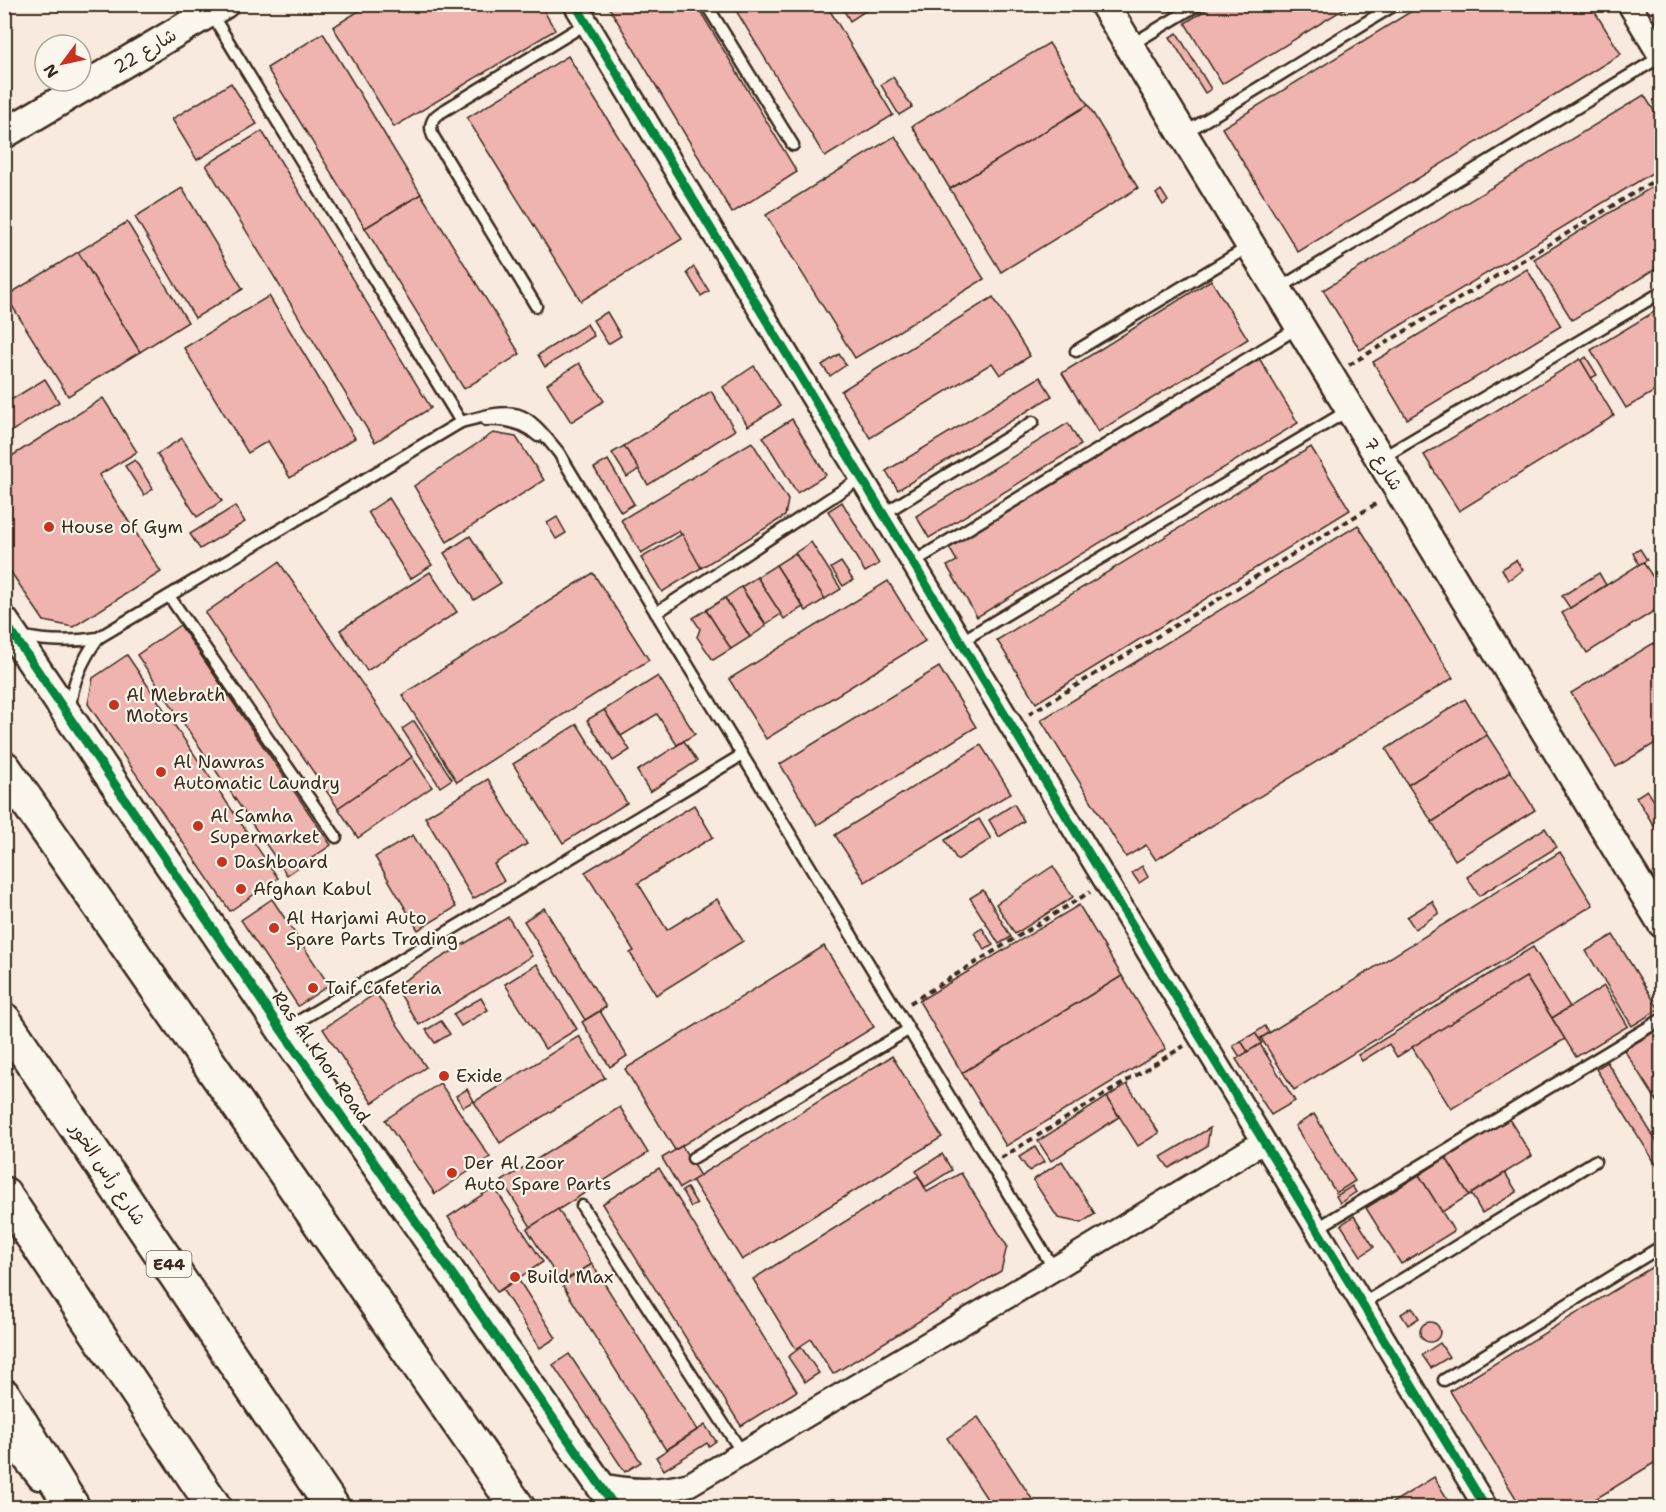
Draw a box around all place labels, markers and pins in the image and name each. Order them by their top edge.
place label: House of Gym [61,515,183,539]
marker: House of Gym [42,520,56,534]
place label: Al Mebrath Motors [126,683,225,728]
marker: Al Mebrath Motors [107,698,121,712]
place label: Al Nawras Automatic Laundry [173,750,340,795]
marker: Al Nawras Automatic Laundry [154,765,168,779]
place label: Al Samha Supermarket [210,804,320,849]
marker: Al Samha Supermarket [191,819,205,833]
place label: Dashboard [234,850,328,874]
marker: Dashboard [215,855,229,869]
place label: Afghan Kabul [253,877,372,901]
marker: Afghan Kabul [234,882,248,896]
place label: Al Harjami Auto Spare Parts Trading [286,906,458,951]
marker: Al Harjami Auto Spare Parts Trading [267,921,281,935]
place label: Taif Cafeteria [325,976,441,1000]
marker: Taif Cafeteria [306,981,320,995]
place label: Exide [456,1064,503,1088]
marker: Exide [437,1069,451,1083]
place label: Der Al Zoor Auto Spare Parts [464,1151,611,1196]
marker: Der Al Zoor Auto Spare Parts [445,1166,459,1180]
place label: Build Max [527,1265,613,1289]
marker: Build Max [508,1270,522,1284]

